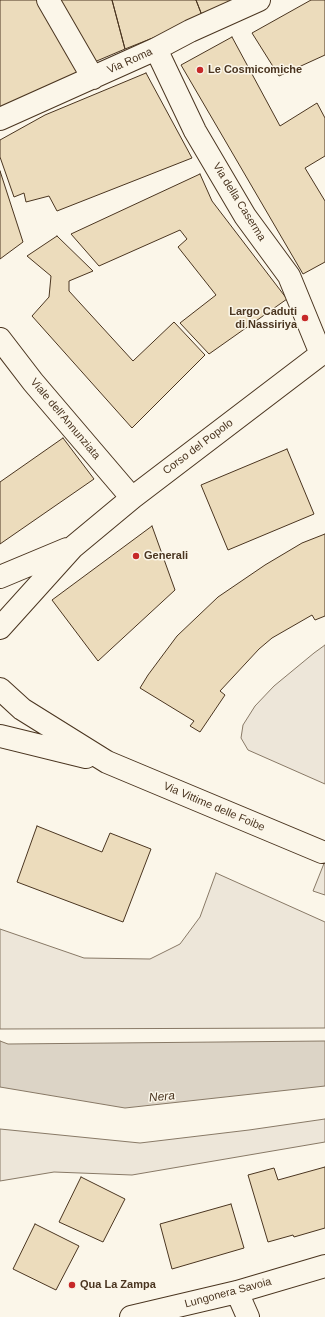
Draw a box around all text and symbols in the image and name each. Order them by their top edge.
street label: Via Roma [105,45,155,77]
place label: Le Cosmicomiche [208,63,302,77]
marker: Le Cosmicomiche [195,65,205,75]
street label: Via della Caserma [210,160,268,244]
place label: Largo Caduti di Nassiriya [229,305,297,331]
marker: Largo Caduti di Nassiriya [300,313,310,323]
street label: Viale dell'Annunziata [27,376,103,462]
street label: Corso del Popolo [160,416,236,478]
place label: Generali [144,549,188,563]
marker: Generali [131,551,141,561]
street label: Via Vittime delle Foibe [161,780,267,834]
water label: Nera [148,1089,176,1105]
street label: Lungonera Savoia [183,1275,273,1311]
place label: Qua La Zampa [80,1278,156,1292]
marker: Qua La Zampa [67,1280,77,1290]

